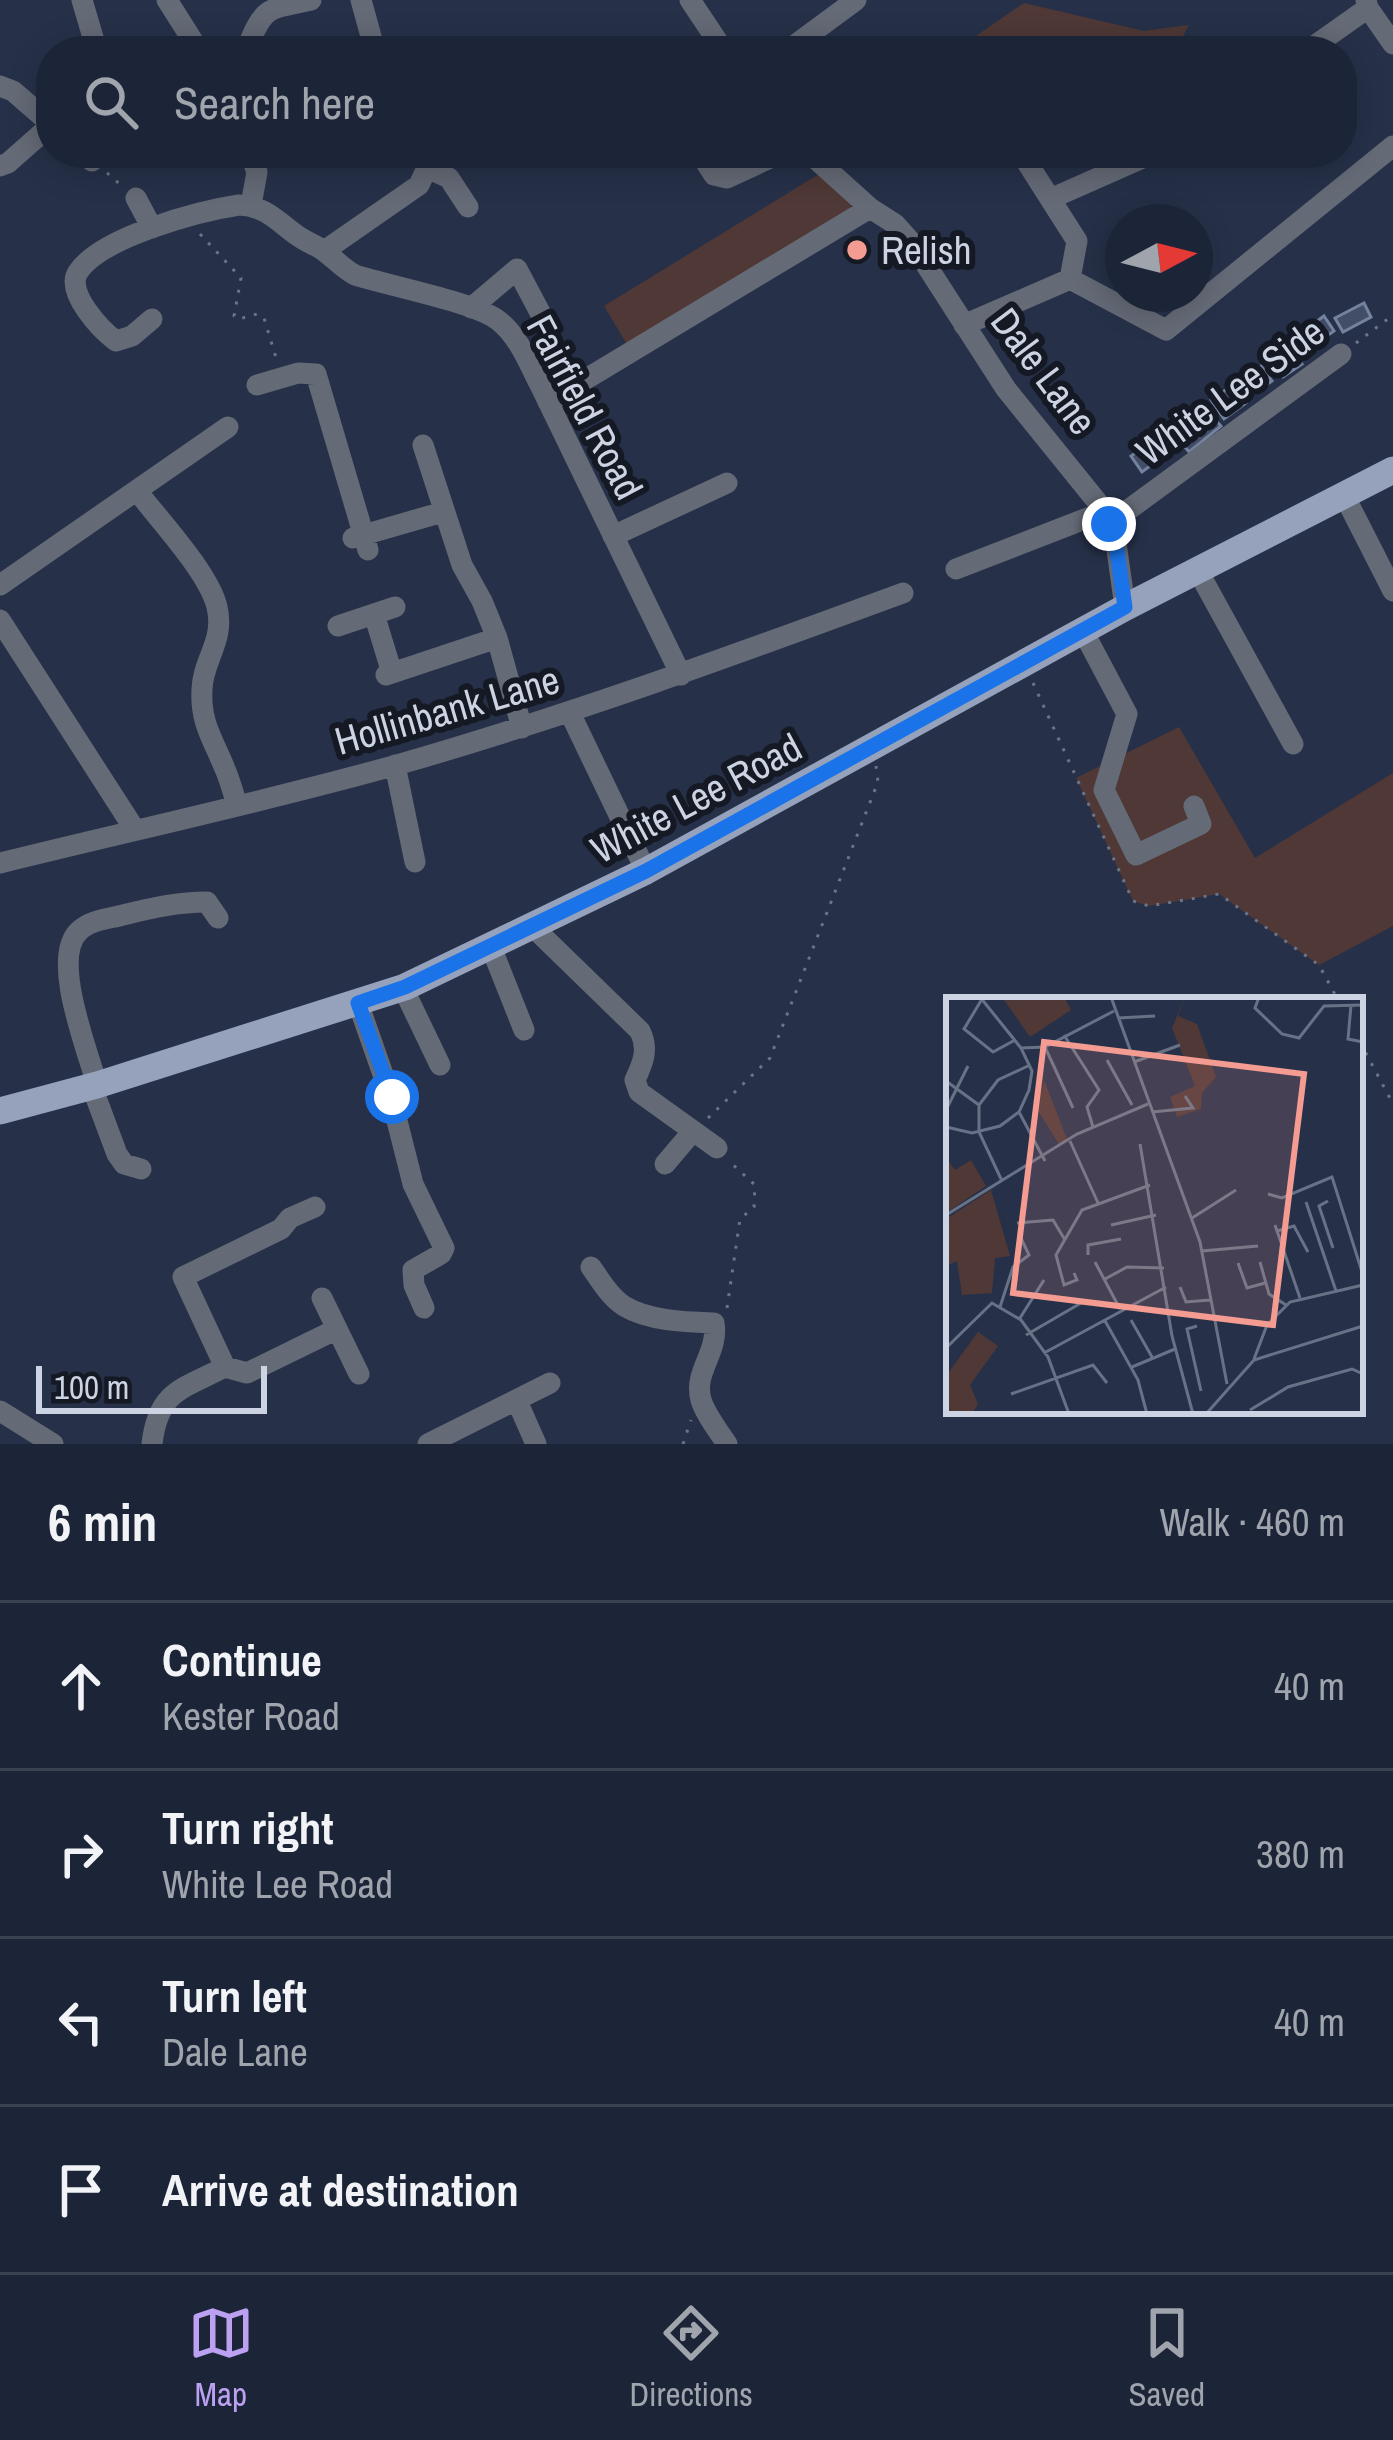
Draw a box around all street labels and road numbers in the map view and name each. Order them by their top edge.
street label: Dale Lane [979,297,1109,445]
street label: White Lee Side [1126,305,1334,477]
street label: Fairfield Road [515,306,655,508]
street label: Hollinbank Lane [329,653,565,767]
street label: White Lee Road [582,721,810,875]

